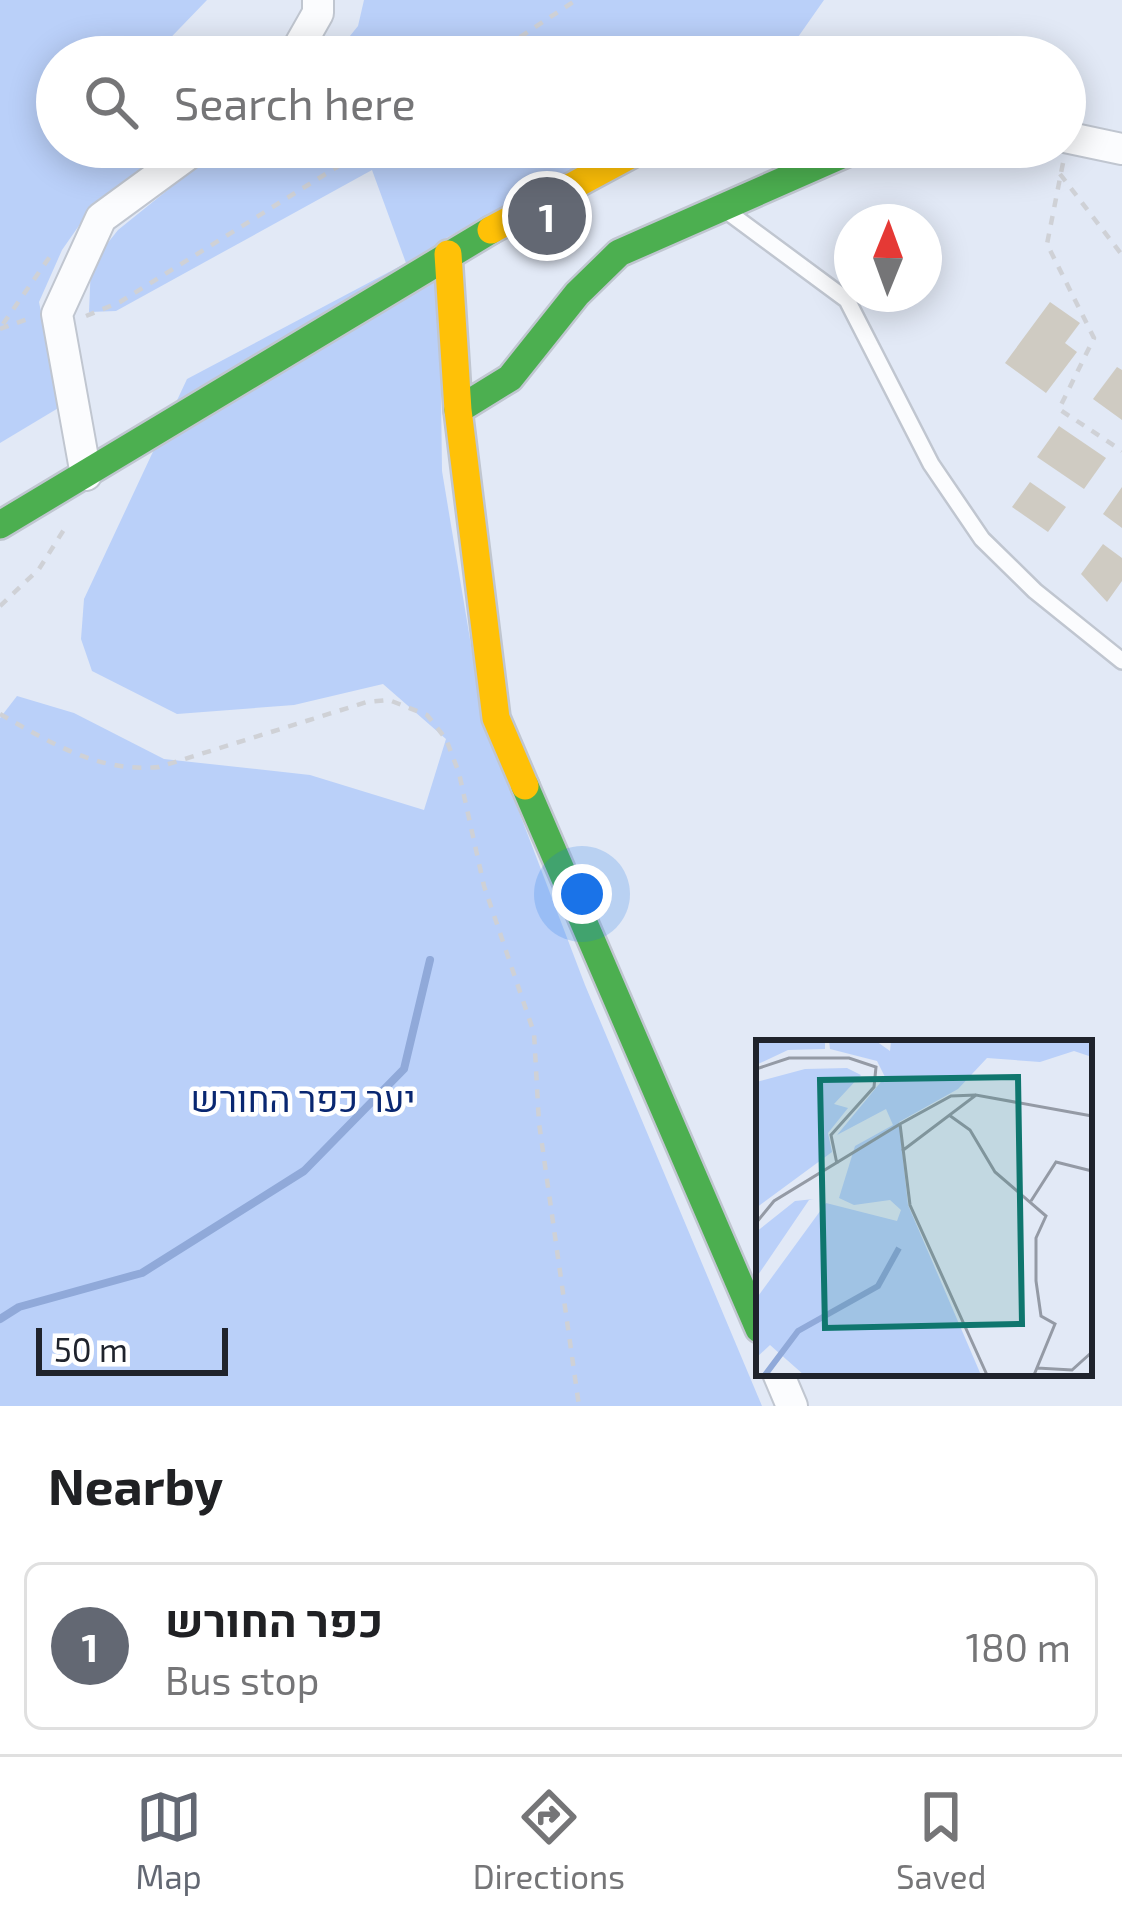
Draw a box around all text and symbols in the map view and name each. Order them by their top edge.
search box [36,36,1086,168]
icon: search [78,69,144,135]
text: Search here [174,75,416,129]
pin: 1 [508,171,586,261]
north arrow [834,204,942,312]
your location [552,864,612,924]
inset map [756,1040,1092,1376]
park label: יער כפר החורש [191,1076,415,1119]
scale bar [36,1322,228,1375]
text: 50 m [54,1329,128,1369]
text: Nearby [48,1454,223,1515]
text: כפר החורש [165,1592,383,1646]
text: 1 [82,1623,98,1670]
text: 180 m [965,1623,1071,1670]
text: Bus stop [165,1656,319,1703]
tab: Map [136,1784,202,1896]
tab: Directions [473,1784,625,1896]
tab: Saved [896,1784,986,1896]

